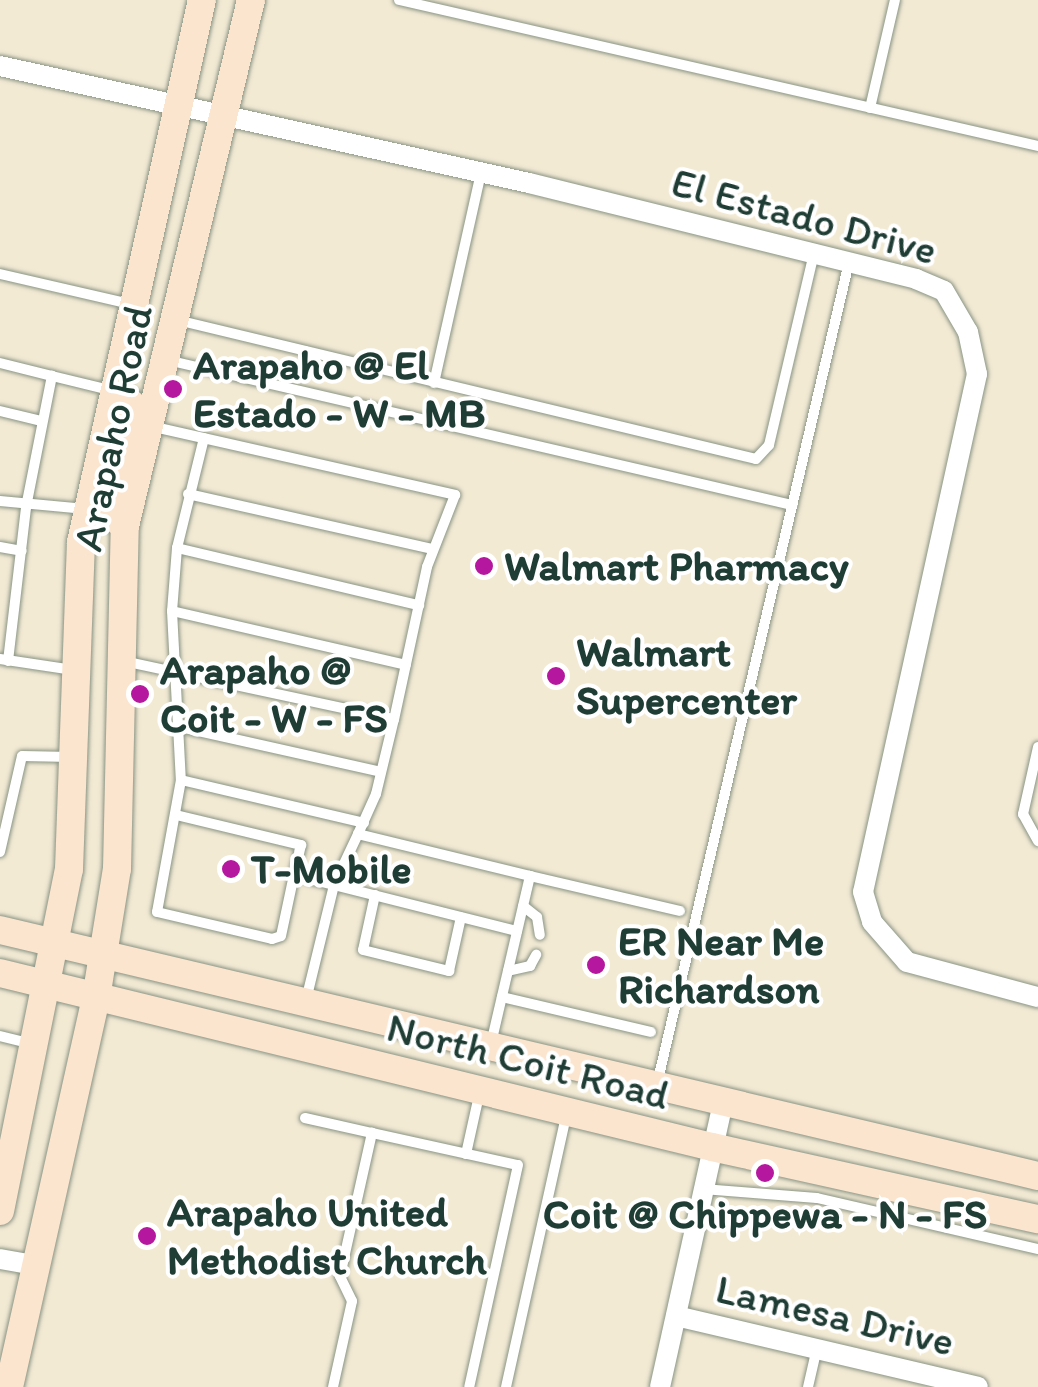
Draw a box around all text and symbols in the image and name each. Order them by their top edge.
street label: El Estado Drive [666,156,942,276]
street label: Arapaho Road [62,300,164,556]
place label: Arapaho @ El Estado - W - MB [193,340,484,438]
marker: Arapaho @ El Estado - W - MB [162,378,184,400]
place label: Walmart Pharmacy [504,541,848,591]
marker: Walmart Pharmacy [473,555,495,577]
place label: Walmart Supercenter [576,627,797,726]
place label: Arapaho @ Coit - W - FS [160,645,388,744]
marker: Walmart Supercenter [545,665,567,687]
marker: Arapaho @ Coit - W - FS [129,683,151,705]
place label: T-Mobile [251,844,412,894]
marker: T-Mobile [220,858,242,880]
place label: ER Near Me Richardson [618,916,824,1014]
marker: ER Near Me Richardson [583,952,609,978]
street label: North Coit Road [382,1002,674,1120]
marker: Coit @ Chippewa - N - FS [754,1162,776,1184]
place label: Arapaho United Methodist Church [167,1187,487,1286]
place label: Coit @ Chippewa - N - FS [543,1189,987,1239]
marker: Arapaho United Methodist Church [136,1225,158,1247]
street label: Lamesa Drive [711,1263,959,1367]

